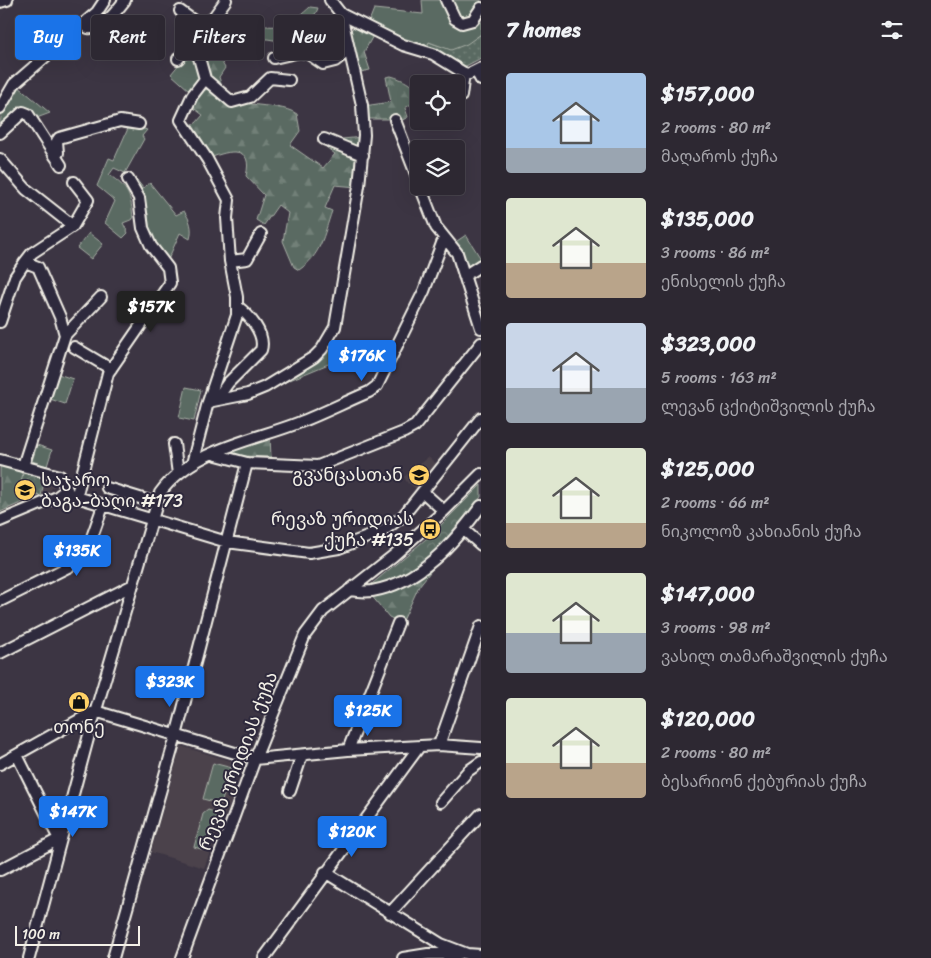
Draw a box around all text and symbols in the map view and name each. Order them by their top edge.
text: 7 homes [506,11,581,49]
chip: Buy [15,15,81,60]
chip: Rent [91,15,165,60]
chip: Filters [175,15,264,60]
chip: New [274,15,344,60]
icon: filters [878,16,906,44]
map controls [410,75,465,195]
button: locate [410,75,465,130]
text: $157,000 [661,75,754,113]
icon: home [546,93,606,153]
text: 2 rooms · 80 m² [661,113,771,142]
button: layers [410,140,465,195]
text: მაღაროს ქუჩა [661,142,778,171]
text: $135,000 [661,200,754,238]
icon: home [546,218,606,278]
text: 3 rooms · 86 m² [661,238,770,267]
text: ენისელის ქუჩა [661,267,786,296]
pin: $157K [116,290,186,333]
text: $157K [128,292,174,321]
text: $323,000 [661,325,756,363]
pin: $176K [327,340,397,382]
text: $176K [339,341,385,370]
icon: home [546,343,606,403]
text: 5 rooms · 163 m² [661,363,777,392]
text: ლევან ცქიტიშვილის ქუჩა [661,392,875,421]
text: $125,000 [661,450,755,488]
place label: გვანცასთან [292,459,403,491]
school or university icon: გვანცასთან [407,463,431,487]
place label: საჯარო ბაგა-ბაღი #173 [41,464,183,517]
icon: home [546,468,606,528]
school or university icon: საჯარო ბაგა-ბაღი #173 [13,478,37,502]
text: 2 rooms · 66 m² [661,488,770,517]
place label: რევაზ ურიდიას ქუჩა #135 [271,503,414,556]
bus stop icon: რევაზ ურიდიას ქუჩა #135 [418,517,442,541]
text: ნიკოლოზ კახიანის ქუჩა [661,517,862,546]
pin: $135K [42,534,112,577]
text: $135K [54,536,100,565]
text: $147,000 [661,575,755,613]
icon: home [546,593,606,653]
text: 3 rooms · 98 m² [661,613,770,642]
text: ვასილ თამარაშვილის ქუჩა [661,642,888,671]
pin: $323K [135,666,205,708]
text: $323K [146,667,194,696]
street label: რევაზ ურიდიას ქუჩა [189,667,287,855]
shop icon: თონე [67,690,91,714]
pin: $125K [333,694,403,737]
text: $125K [345,696,391,725]
text: $120,000 [661,700,755,738]
place label: თონე [53,711,105,743]
icon: home [546,718,606,778]
text: 2 rooms · 80 m² [661,738,771,767]
text: ბესარიონ ქებურიას ქუჩა [661,767,867,796]
pin: $147K [38,796,108,838]
text: $147K [50,797,96,826]
pin: $120K [317,816,387,858]
text: $120K [329,817,375,846]
text: 100 m [22,922,60,947]
scale bar [15,923,140,946]

